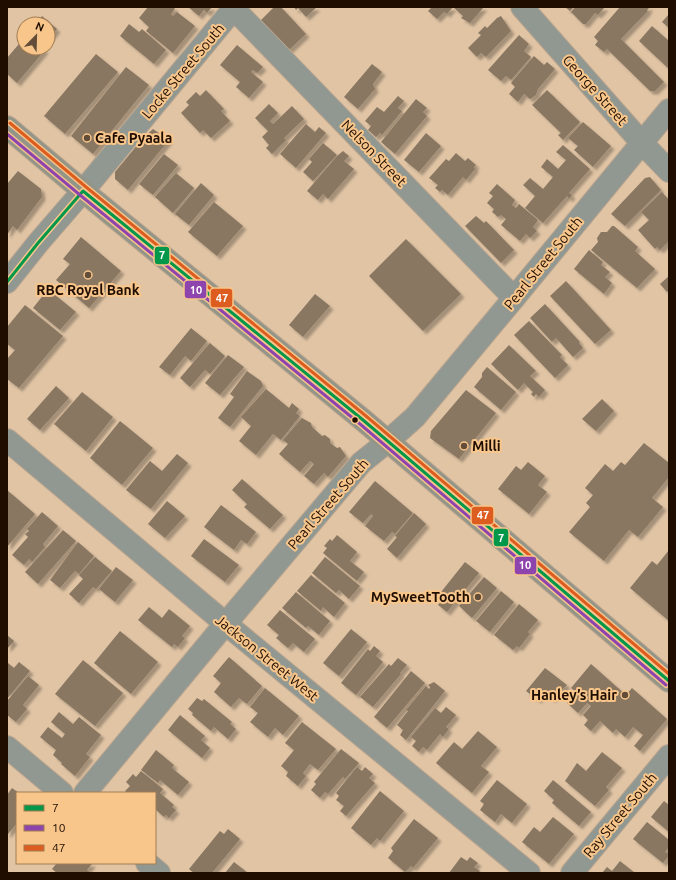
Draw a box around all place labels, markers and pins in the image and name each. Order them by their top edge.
place label: Cafe Pyaala [95,130,172,146]
marker: Cafe Pyaala [82,133,92,143]
marker: RBC Royal Bank [83,270,93,280]
place label: RBC Royal Bank [36,282,140,298]
unlabelled marker [350,415,360,425]
place label: Milli [472,438,501,454]
marker: Milli [459,441,469,451]
place label: MySweetTooth [371,589,470,605]
marker: MySweetTooth [473,592,483,602]
place label: Hanley’s Hair [531,687,617,703]
marker: Hanley’s Hair [620,690,630,700]

